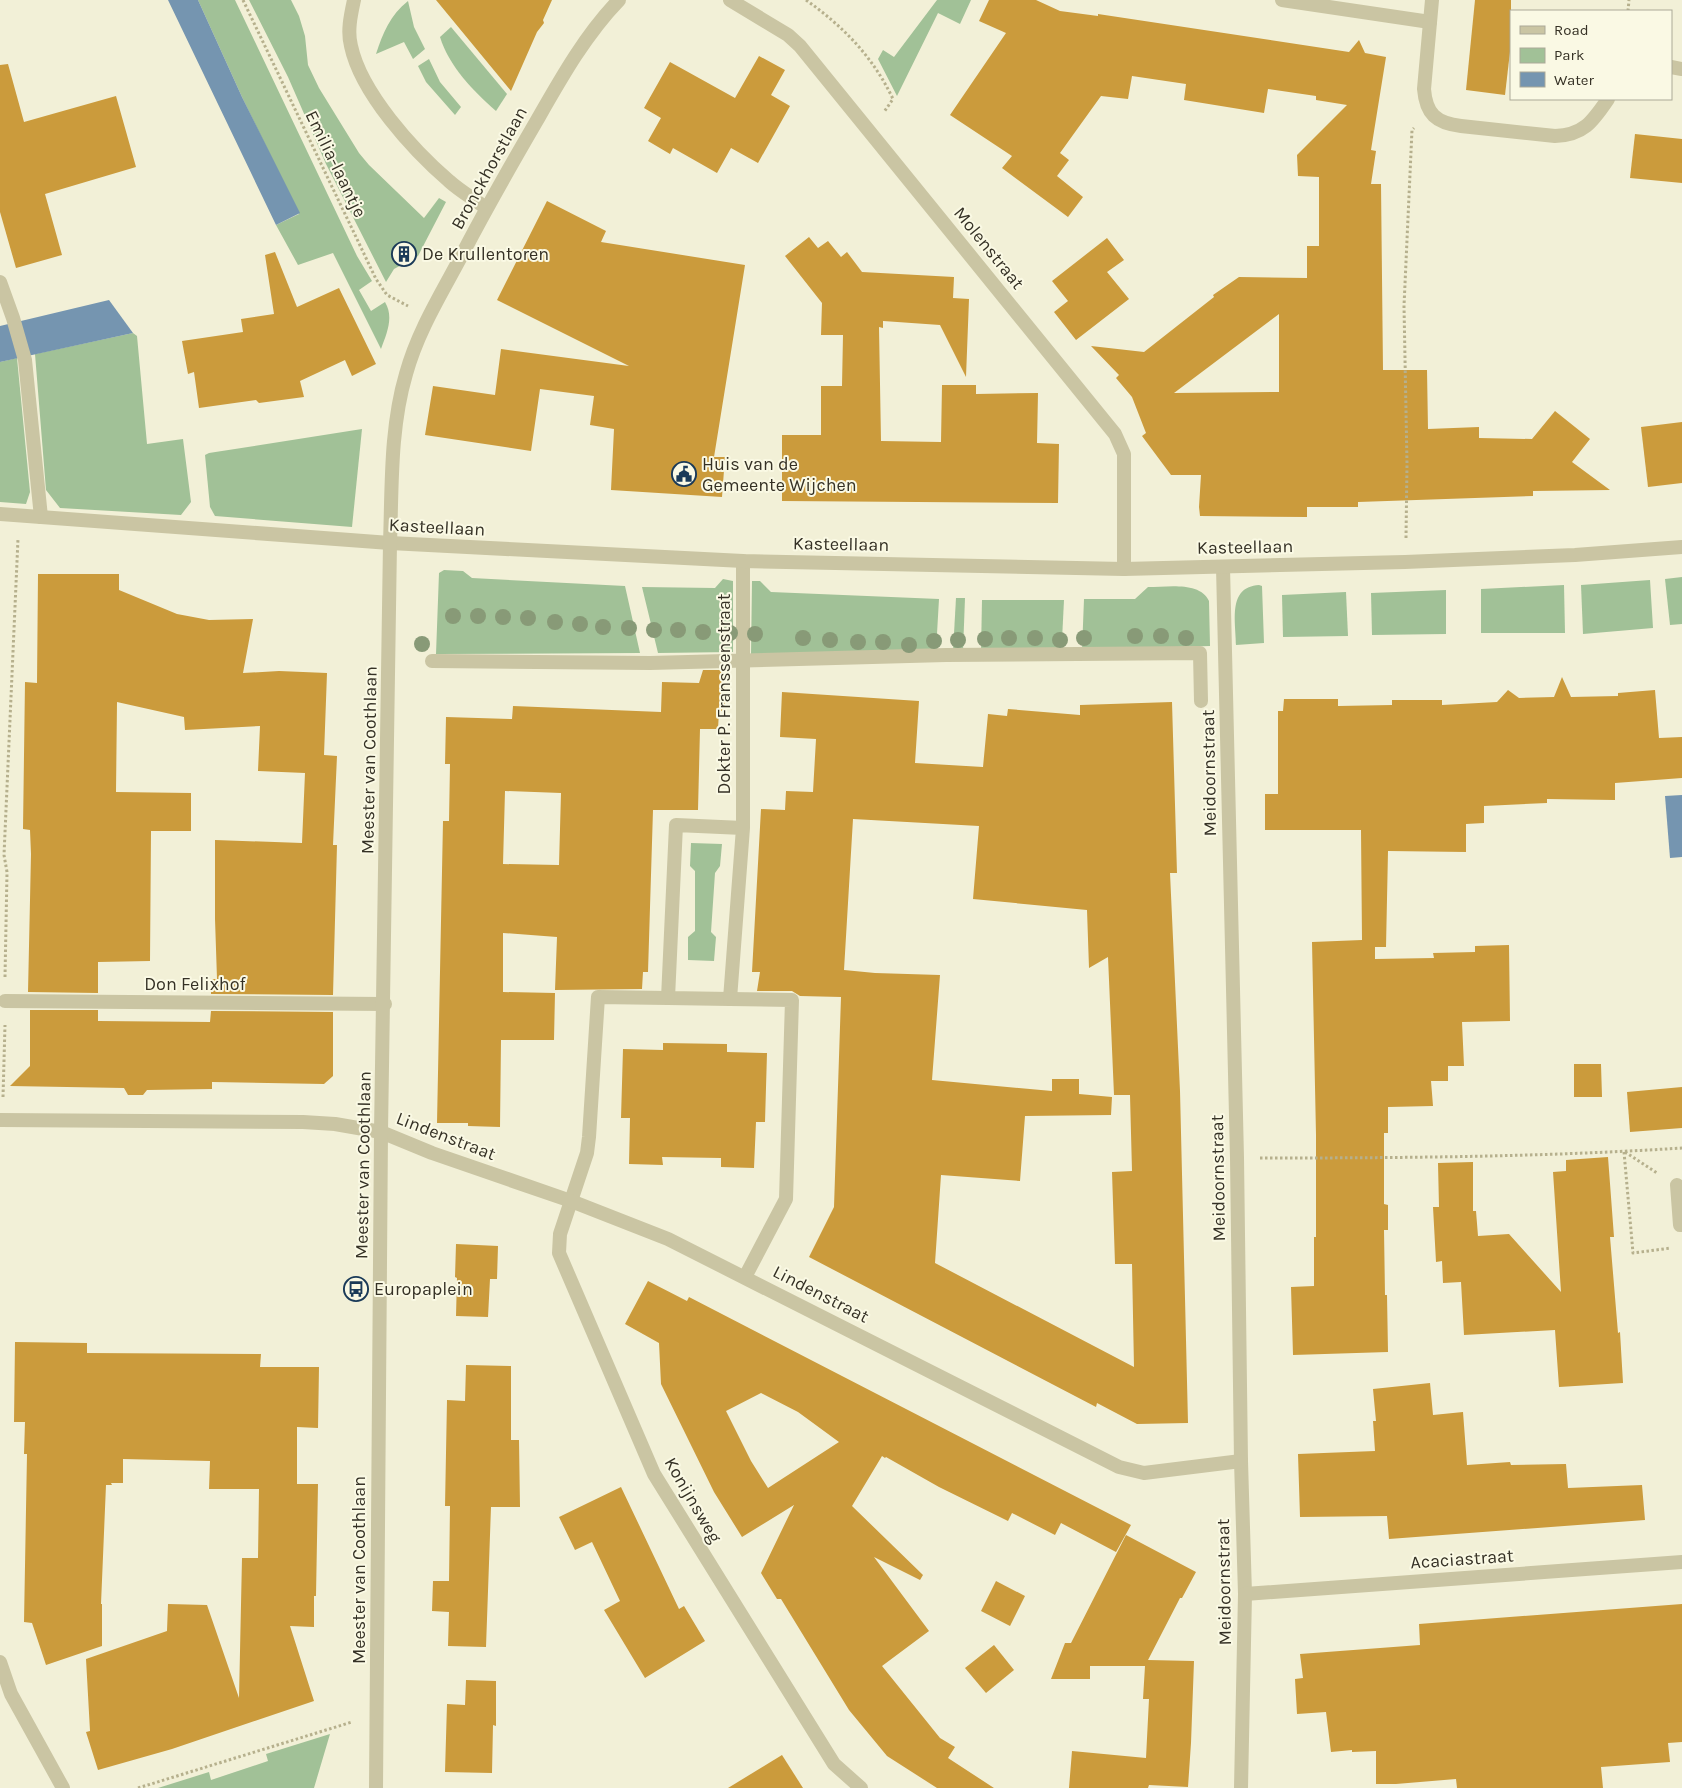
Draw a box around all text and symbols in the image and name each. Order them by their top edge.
legend [1510,10,1672,100]
text: Road [1554,21,1589,39]
text: Park [1554,46,1584,64]
text: Water [1554,71,1595,89]
street label: Bronckhorstlaan [446,103,532,233]
street label: Emilia-laantje [301,107,371,221]
street label: Molenstraat [949,202,1029,294]
building icon: De Krullentoren [391,241,417,267]
place label: De Krullentoren [422,243,549,265]
place label: Huis van de Gemeente Wijchen [702,453,857,496]
public building icon: Huis van de Gemeente Wijchen [671,461,697,487]
street label: Kasteellaan [388,513,486,541]
street label: Kasteellaan [793,532,889,556]
street label: Kasteellaan [1197,535,1293,559]
street label: Dokter P. Franssenstraat [713,593,735,795]
street label: Meester van Coothlaan [356,666,382,854]
street label: Meidoornstraat [1197,709,1221,837]
street label: Don Felixhof [144,973,247,995]
street label: Meester van Coothlaan [350,1071,376,1259]
street label: Lindenstraat [393,1107,499,1165]
street label: Meidoornstraat [1206,1114,1230,1242]
street label: Lindenstraat [769,1260,873,1328]
bus stop icon: Europaplein [343,1276,369,1302]
place label: Europaplein [374,1278,473,1300]
street label: Konijnsweg [660,1453,726,1547]
street label: Meester van Coothlaan [348,1476,370,1664]
street label: Meidoornstraat [1212,1518,1236,1646]
street label: Acaciastraat [1410,1544,1515,1574]

